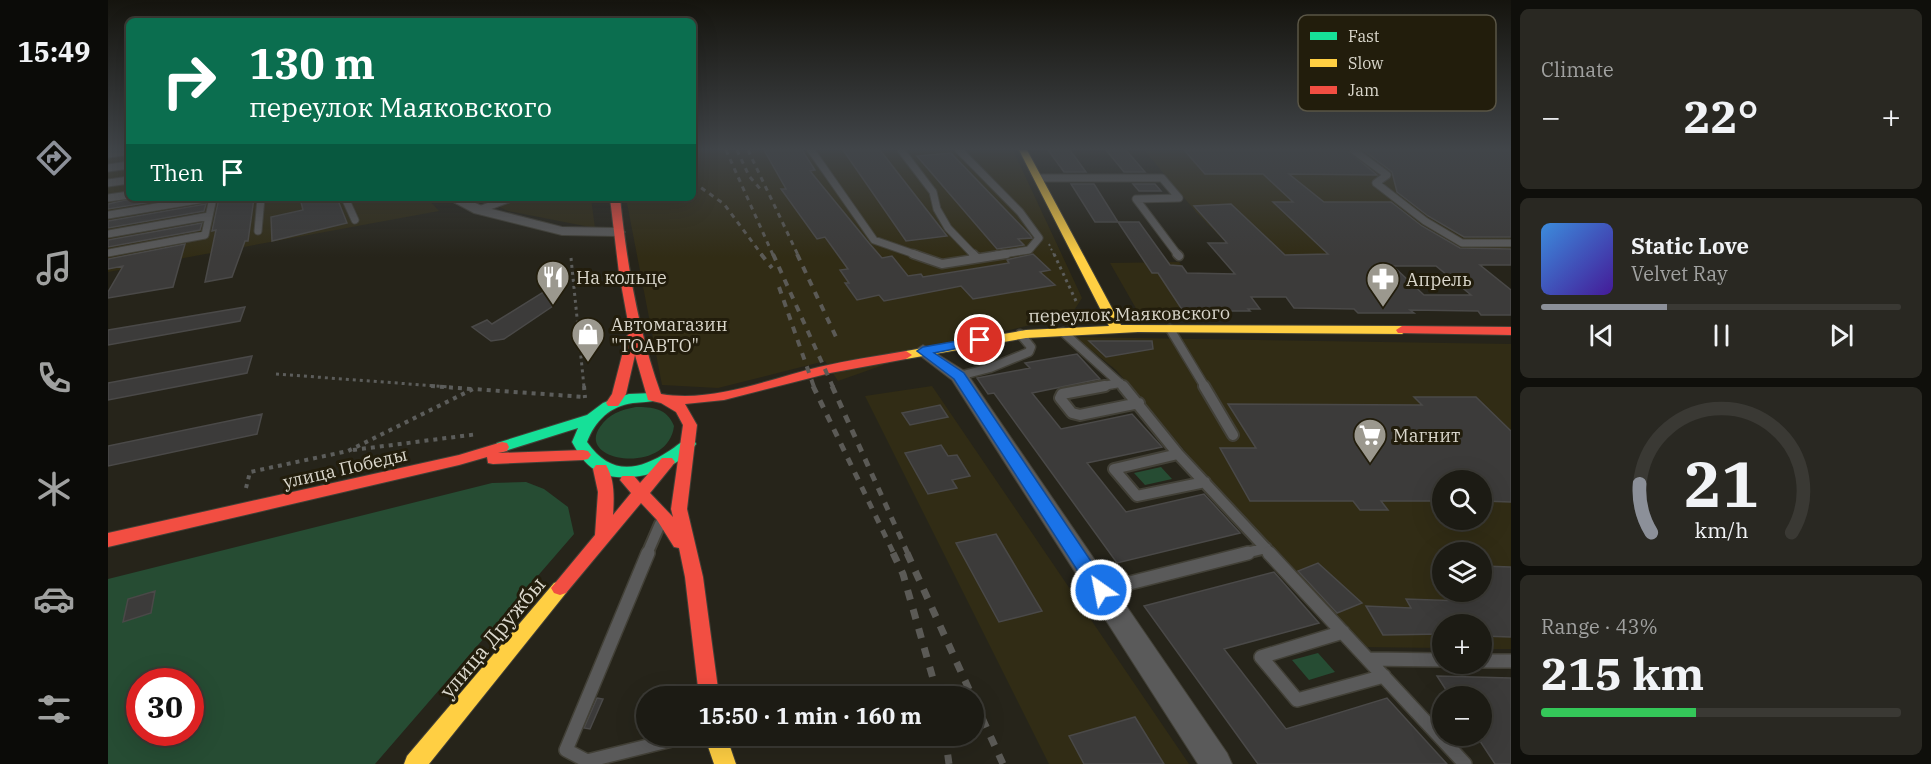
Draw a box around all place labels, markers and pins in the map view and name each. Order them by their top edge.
restaurant icon: На кольце [535,259,571,306]
pharmacy icon: Апрель [1365,261,1401,308]
place label: На кольце [576,266,667,289]
place label: Апрель [1406,268,1472,291]
place label: Автомагазин "ТОАВТО" [611,313,728,357]
pin [954,314,1005,365]
shop icon: Автомагазин "ТОАВТО" [570,316,606,363]
supermarket icon: Магнит [1352,417,1388,464]
place label: Магнит [1393,424,1460,447]

